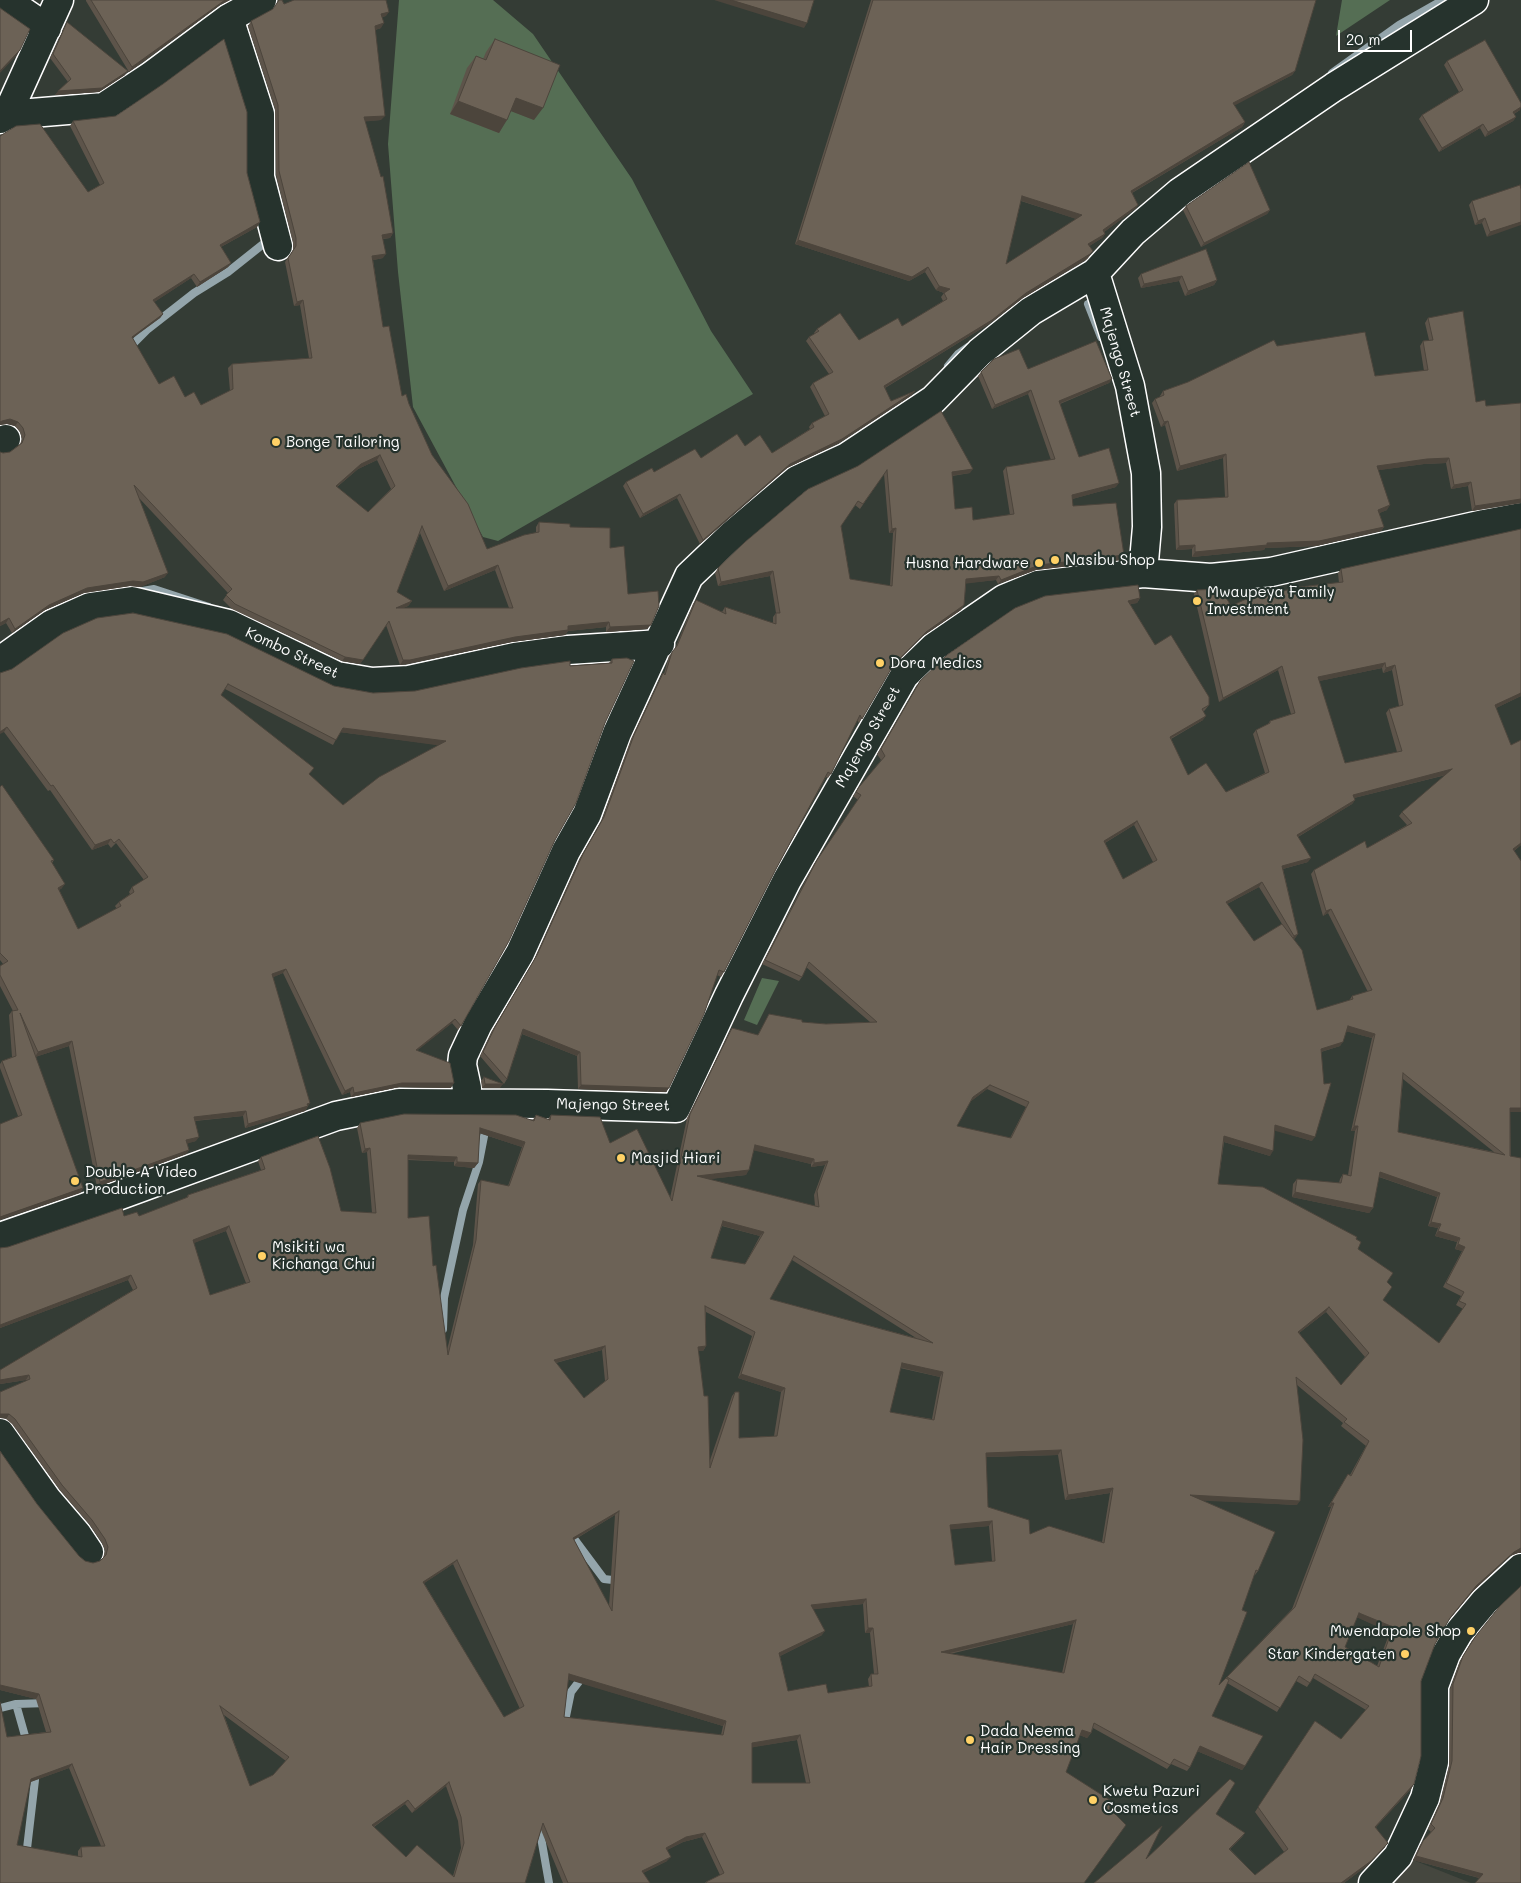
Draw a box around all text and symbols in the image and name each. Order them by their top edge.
scale bar [1341,20,1415,52]
text: 20 m [1346,29,1380,49]
street label: Majengo Street [1096,305,1144,419]
place label: Bonge Tailoring [286,433,399,451]
marker: Bonge Tailoring [270,436,282,448]
place label: Nasibu Shop [1065,551,1155,569]
place label: Husna Hardware [905,554,1029,572]
marker: Nasibu Shop [1049,554,1061,566]
marker: Husna Hardware [1033,557,1045,569]
place label: Mwaupeya Family Investment [1207,583,1335,618]
marker: Mwaupeya Family Investment [1191,595,1203,607]
street label: Kombo Street [242,624,342,682]
place label: Dora Medics [890,654,982,672]
marker: Dora Medics [874,657,886,669]
street label: Majengo Street [832,683,904,791]
street label: Majengo Street [556,1095,670,1115]
place label: Masjid Hiari [631,1149,720,1167]
marker: Masjid Hiari [615,1152,627,1164]
place label: Double A Video Production [85,1163,197,1198]
marker: Double A Video Production [69,1175,81,1187]
place label: Msikiti wa Kichanga Chui [272,1238,375,1273]
marker: Msikiti wa Kichanga Chui [256,1250,268,1262]
place label: Mwendapole Shop [1330,1622,1461,1640]
marker: Mwendapole Shop [1465,1625,1477,1637]
place label: Star Kindergaten [1268,1645,1395,1663]
marker: Star Kindergaten [1399,1648,1411,1660]
place label: Dada Neema Hair Dressing [980,1722,1080,1757]
marker: Dada Neema Hair Dressing [964,1734,976,1746]
place label: Kwetu Pazuri Cosmetics [1103,1782,1200,1817]
marker: Kwetu Pazuri Cosmetics [1087,1794,1099,1806]

